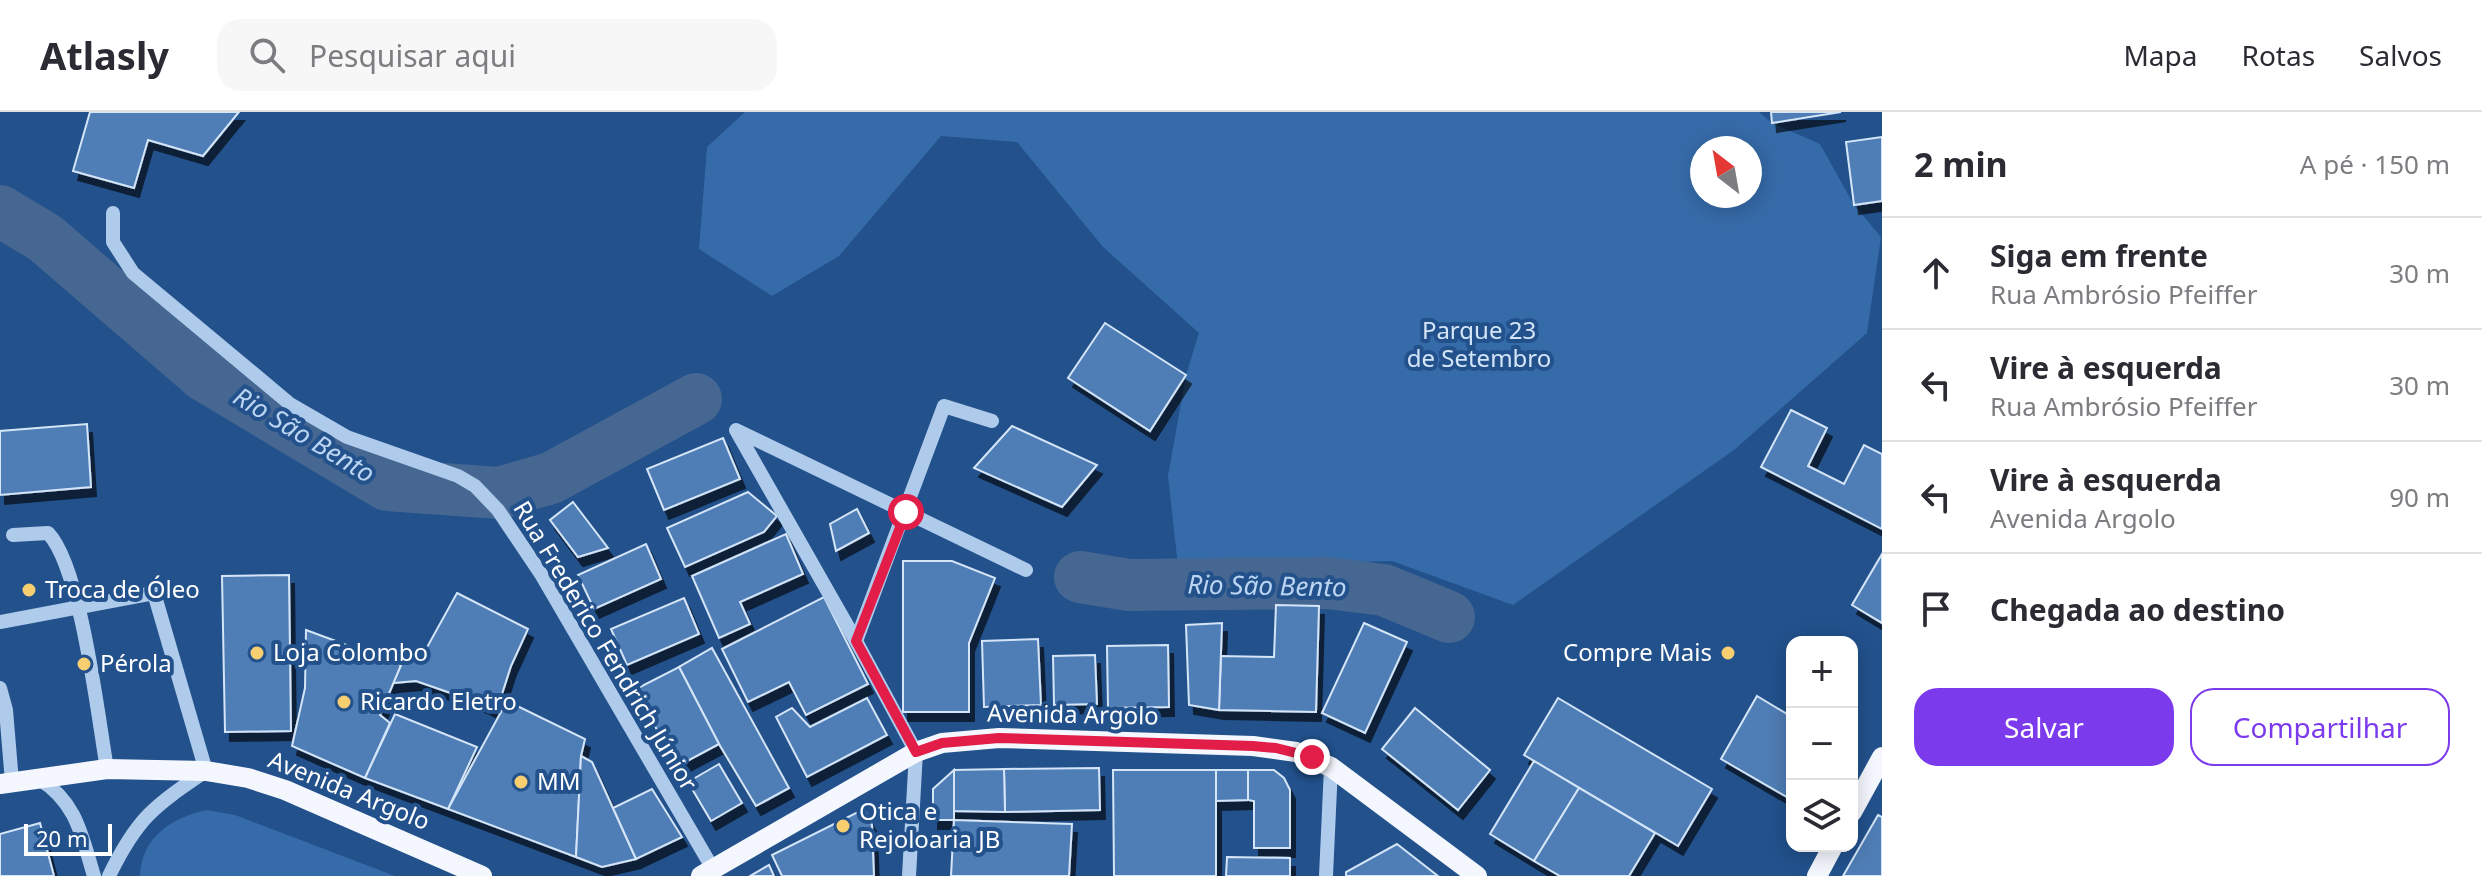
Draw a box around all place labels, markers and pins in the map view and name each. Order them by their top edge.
place label: Troca de Óleo [45,572,200,605]
marker: Troca de Óleo [20,581,38,599]
place label: Loja Colombo [273,635,428,668]
place label: Compre Mais [1563,635,1712,668]
marker: Loja Colombo [248,644,266,662]
marker: Compre Mais [1719,644,1737,662]
place label: Pérola [100,646,172,679]
marker: Pérola [75,655,93,673]
place label: Ricardo Eletro [360,684,517,717]
marker: Ricardo Eletro [335,693,353,711]
place label: MM [537,764,581,797]
marker: MM [512,773,530,791]
place label: Otica e Rejoloaria JB [859,794,1000,855]
marker: Otica e Rejoloaria JB [834,817,852,835]

